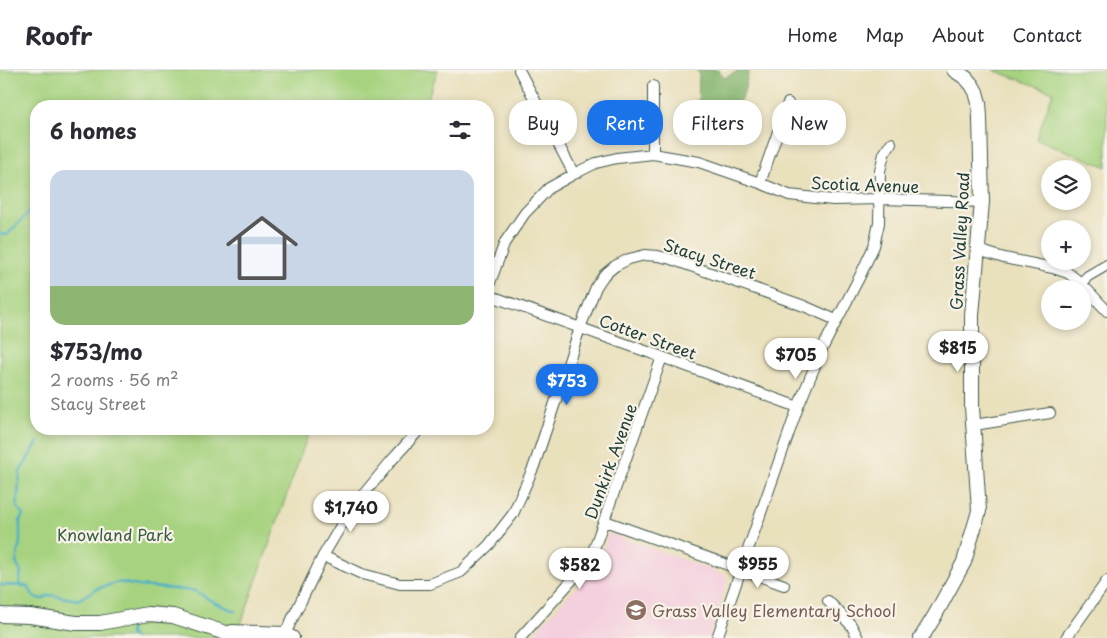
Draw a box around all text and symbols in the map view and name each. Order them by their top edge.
text: Roofr [25,17,92,53]
text: Home [787,21,837,48]
text: Map [865,21,904,48]
text: About [932,21,984,48]
text: Contact [1012,21,1082,48]
chip: Buy [509,100,577,145]
chip: Rent [587,100,663,145]
chip: Filters [673,100,762,145]
chip: New [772,100,846,145]
text: 6 homes [50,114,136,146]
icon: filters [446,116,474,144]
map controls [1041,160,1091,330]
button: layers [1041,160,1091,210]
street label: Scotia Avenue [810,170,920,198]
street label: Grass Valley Road [943,171,975,311]
icon: home [217,203,307,293]
button: + [1041,220,1091,270]
street label: Stacy Street [661,232,760,284]
button: − [1041,280,1091,330]
street label: Cotter Street [596,307,700,365]
pin: $815 [928,330,988,373]
text: $753/mo [50,335,142,367]
text: $815 [939,335,977,359]
pin: $705 [766,338,826,380]
text: $705 [775,342,817,366]
pin: $753 [537,364,597,406]
text: 2 rooms · 56 m² [50,367,179,391]
text: $753 [547,368,587,392]
text: Stacy Street [50,391,146,415]
street label: Dunkirk Avenue [578,400,642,522]
pin: $1,740 [310,490,392,533]
text: $1,740 [324,495,378,519]
park label: Knowland Park [57,522,173,546]
pin: $955 [728,546,788,589]
pin: $582 [550,548,610,590]
text: $955 [738,551,778,575]
text: $582 [560,552,600,576]
school or university icon: Grass Valley Elementary School [624,598,648,622]
place label: Grass Valley Elementary School [652,598,896,622]

